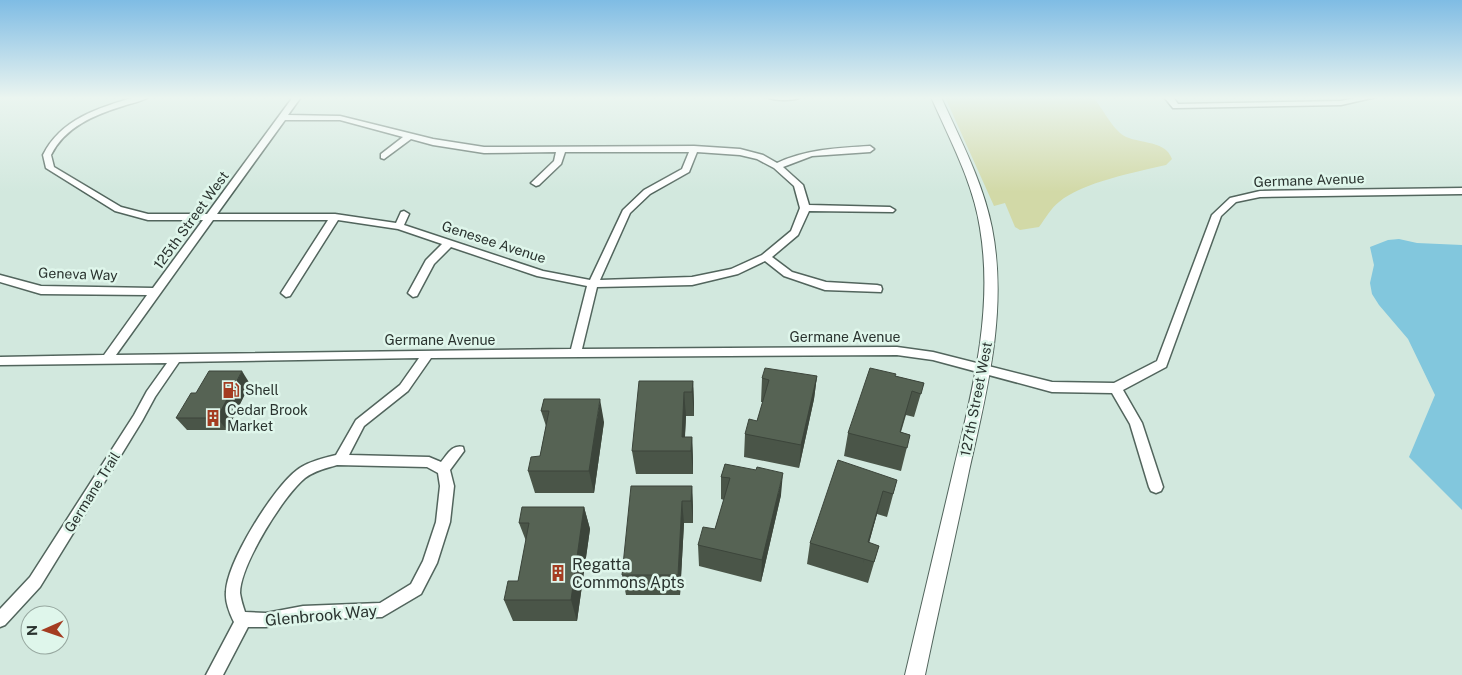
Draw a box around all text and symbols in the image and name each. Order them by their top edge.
street label: 125th Street West [150,168,232,272]
street label: Germane Avenue [1253,170,1365,190]
street label: Genesee Avenue [440,218,548,266]
street label: Geneva Way [38,265,119,283]
street label: Germane Avenue [790,329,901,345]
street label: Germane Avenue [385,332,496,348]
street label: 127th Street West [957,340,995,458]
fuel station icon: Shell [221,380,241,400]
place label: Shell [245,382,279,398]
place label: Cedar Brook Market [227,402,308,434]
building icon: Cedar Brook Market [203,408,223,428]
street label: Germane Trail [61,449,123,535]
place label: Regatta Commons Apts [572,555,685,592]
building icon: Regatta Commons Apts [548,563,568,583]
street label: Glenbrook Way [264,601,378,630]
north arrow [20,605,70,655]
text: N [24,625,40,636]

